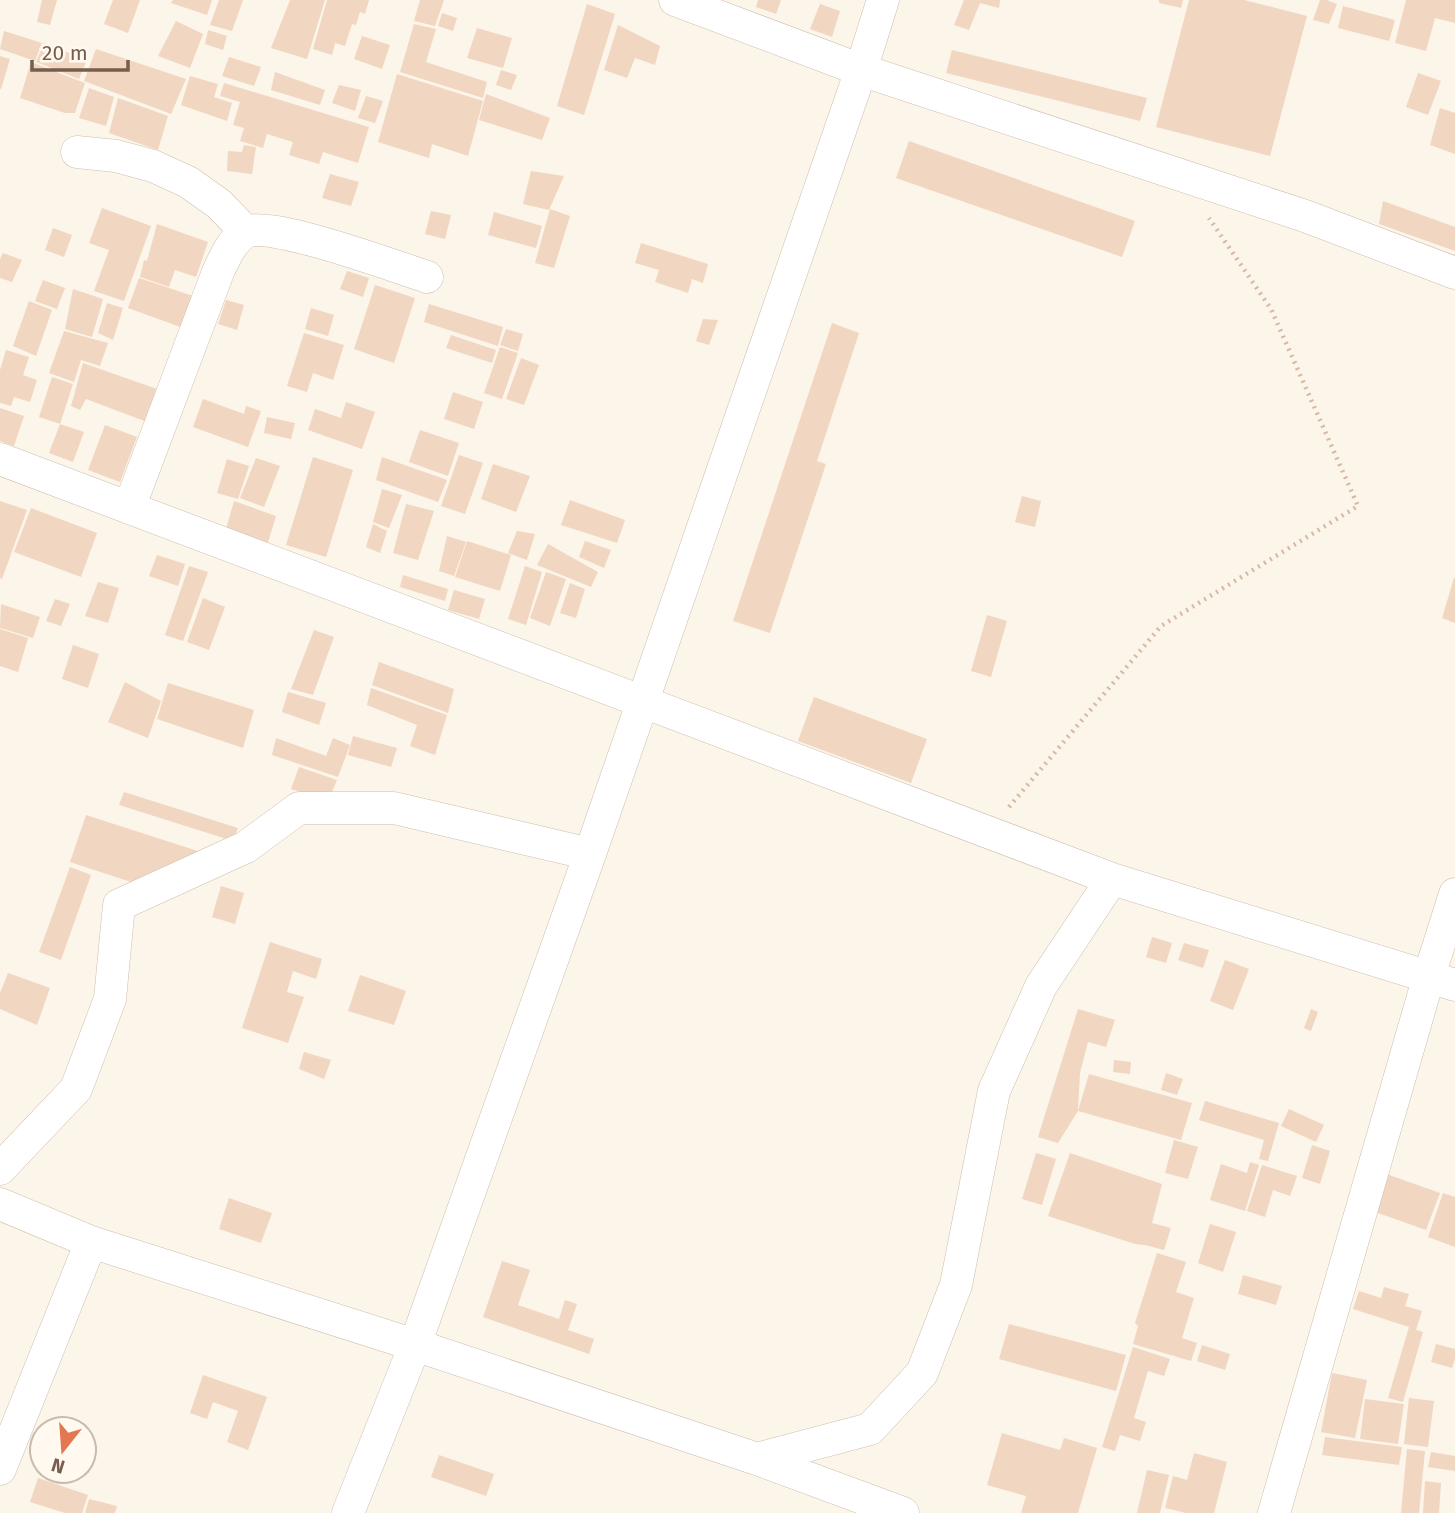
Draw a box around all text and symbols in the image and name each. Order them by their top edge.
scale bar [32,28,128,72]
text: 20 m [42,40,88,66]
north arrow [28,1415,98,1485]
text: N [49,1453,68,1479]

